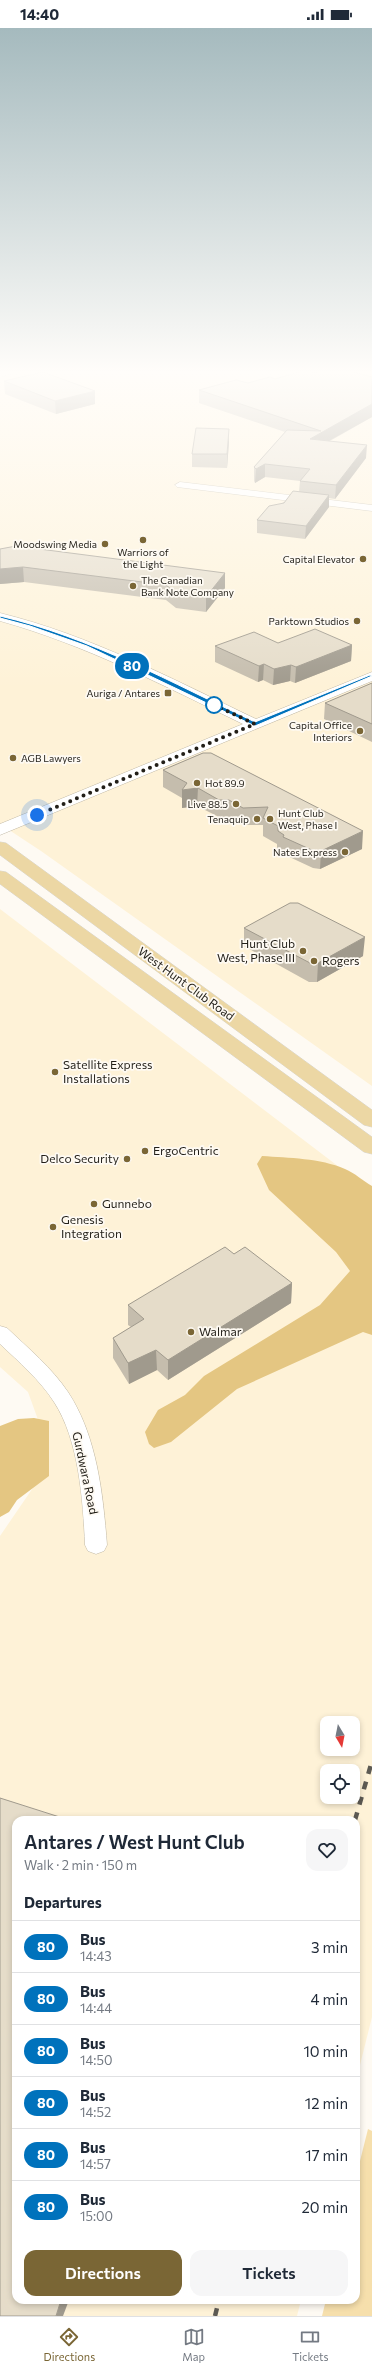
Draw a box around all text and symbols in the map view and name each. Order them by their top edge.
text: 14:40 [20,5,59,23]
marker: Warriors of the Light [138,535,148,545]
place label: Moodswing Media [13,538,97,550]
marker: Moodswing Media [100,539,110,549]
place label: Warriors of the Light [117,546,169,570]
place label: Capital Elevator [283,553,355,565]
marker: Capital Elevator [358,554,368,564]
place label: The Canadian Bank Note Company [141,574,234,598]
marker: The Canadian Bank Note Company [128,581,138,591]
place label: Parktown Studios [268,615,349,627]
marker: Parktown Studios [352,616,362,626]
line badge: 80 [114,653,150,679]
text: 80 [123,657,141,674]
place label: Auriga / Antares [87,687,160,699]
marker: Auriga / Antares [163,688,173,698]
unlabelled marker [205,696,223,714]
place label: Capital Office Interiors [289,719,352,743]
marker: Capital Office Interiors [355,726,365,736]
place label: AGB Lawyers [21,752,81,764]
marker: AGB Lawyers [8,753,18,763]
place label: Hot 89.9 [205,777,245,789]
marker: Hot 89.9 [192,778,202,788]
place label: Live 88.5 [187,798,228,810]
marker: Live 88.5 [231,799,241,809]
your location [27,805,47,825]
place label: Hunt Club West, Phase I [278,807,337,831]
place label: Tenaquip [207,813,249,825]
marker: Tenaquip [252,814,262,824]
marker: Hunt Club West, Phase I [265,814,275,824]
place label: Nates Express [273,846,337,858]
marker: Nates Express [340,847,350,857]
place label: Hunt Club West, Phase III [217,936,295,964]
street label: West Hunt Club Road [136,944,237,1023]
marker: Hunt Club West, Phase III [298,946,308,956]
place label: Rogers [322,953,360,967]
marker: Rogers [309,956,319,966]
place label: Satellite Express Installations [63,1057,153,1085]
marker: Satellite Express Installations [50,1067,60,1077]
place label: ErgoCentric [153,1143,219,1157]
marker: ErgoCentric [140,1146,150,1156]
place label: Delco Security [40,1151,119,1165]
marker: Delco Security [122,1154,132,1164]
place label: Gunnebo [102,1196,152,1210]
marker: Gunnebo [89,1199,99,1209]
place label: Genesis Integration [61,1212,122,1240]
marker: Genesis Integration [48,1222,58,1232]
place label: Walmar [199,1324,242,1338]
marker: Walmar [186,1327,196,1337]
street label: Gurdwara Road [70,1430,102,1515]
north arrow [320,1716,360,1756]
map controls [320,1716,360,1804]
button: locate [320,1764,360,1804]
button: heart [306,1829,348,1871]
text: Antares / West Hunt Club [24,1830,245,1853]
text: Walk · 2 min · 150 m [24,1857,137,1873]
text: Departures [24,1893,102,1911]
text: Bus [80,1930,105,1948]
text: 80 [37,1938,55,1955]
text: 3 min [311,1938,348,1956]
text: 14:43 [80,1948,112,1964]
text: Bus [80,1982,105,2000]
text: 80 [37,1990,55,2007]
text: 4 min [311,1990,348,2008]
text: 14:44 [80,2000,112,2016]
text: Bus [80,2034,105,2052]
text: 80 [37,2042,55,2059]
text: 10 min [303,2042,348,2060]
text: 14:50 [80,2052,112,2068]
text: Bus [80,2086,105,2104]
text: 80 [37,2094,55,2111]
text: 12 min [305,2094,348,2112]
text: 14:52 [80,2104,111,2120]
text: Bus [80,2138,105,2156]
text: 80 [37,2146,55,2163]
text: 17 min [305,2146,348,2164]
text: 14:57 [80,2156,111,2172]
text: Bus [80,2190,105,2208]
text: 80 [37,2198,55,2215]
text: 20 min [302,2198,348,2216]
text: 15:00 [80,2208,113,2224]
button: Directions [24,2250,182,2296]
button: Tickets [190,2250,348,2296]
tab: Directions [44,2326,95,2363]
tab: Map [182,2326,205,2363]
tab: Tickets [292,2326,328,2363]

